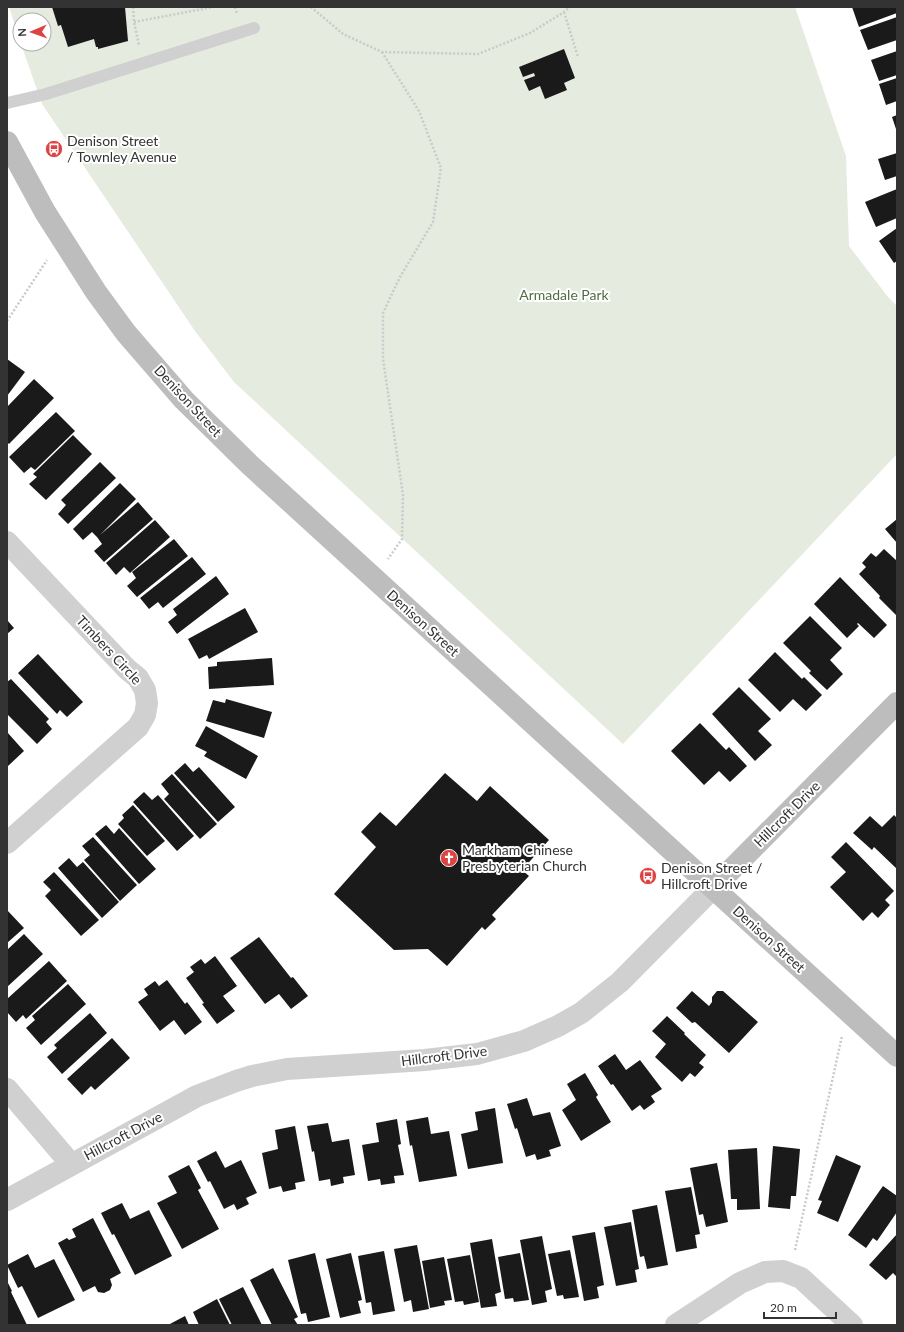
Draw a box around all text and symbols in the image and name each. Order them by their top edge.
north arrow [12,12,52,52]
text: N [15,28,28,37]
place label: Denison Street / Townley Avenue [67,132,177,165]
bus stop icon: Denison Street / Townley Avenue [44,139,64,159]
park label: Armadale Park [519,286,610,303]
street label: Denison Street [151,361,226,440]
street label: Denison Street [384,586,463,660]
street label: Timbers Circle [73,612,146,688]
street label: Hillcroft Drive [750,777,823,850]
place label: Markham Chinese Presbyterian Church [462,841,587,874]
church icon: Markham Chinese Presbyterian Church [439,848,459,868]
place label: Denison Street / Hillcroft Drive [661,859,762,892]
bus stop icon: Denison Street / Hillcroft Drive [638,866,658,886]
street label: Denison Street [730,902,809,976]
street label: Hillcroft Drive [400,1042,488,1069]
street label: Hillcroft Drive [81,1108,165,1163]
scale bar [764,1294,836,1320]
text: 20 m [770,1300,797,1315]

